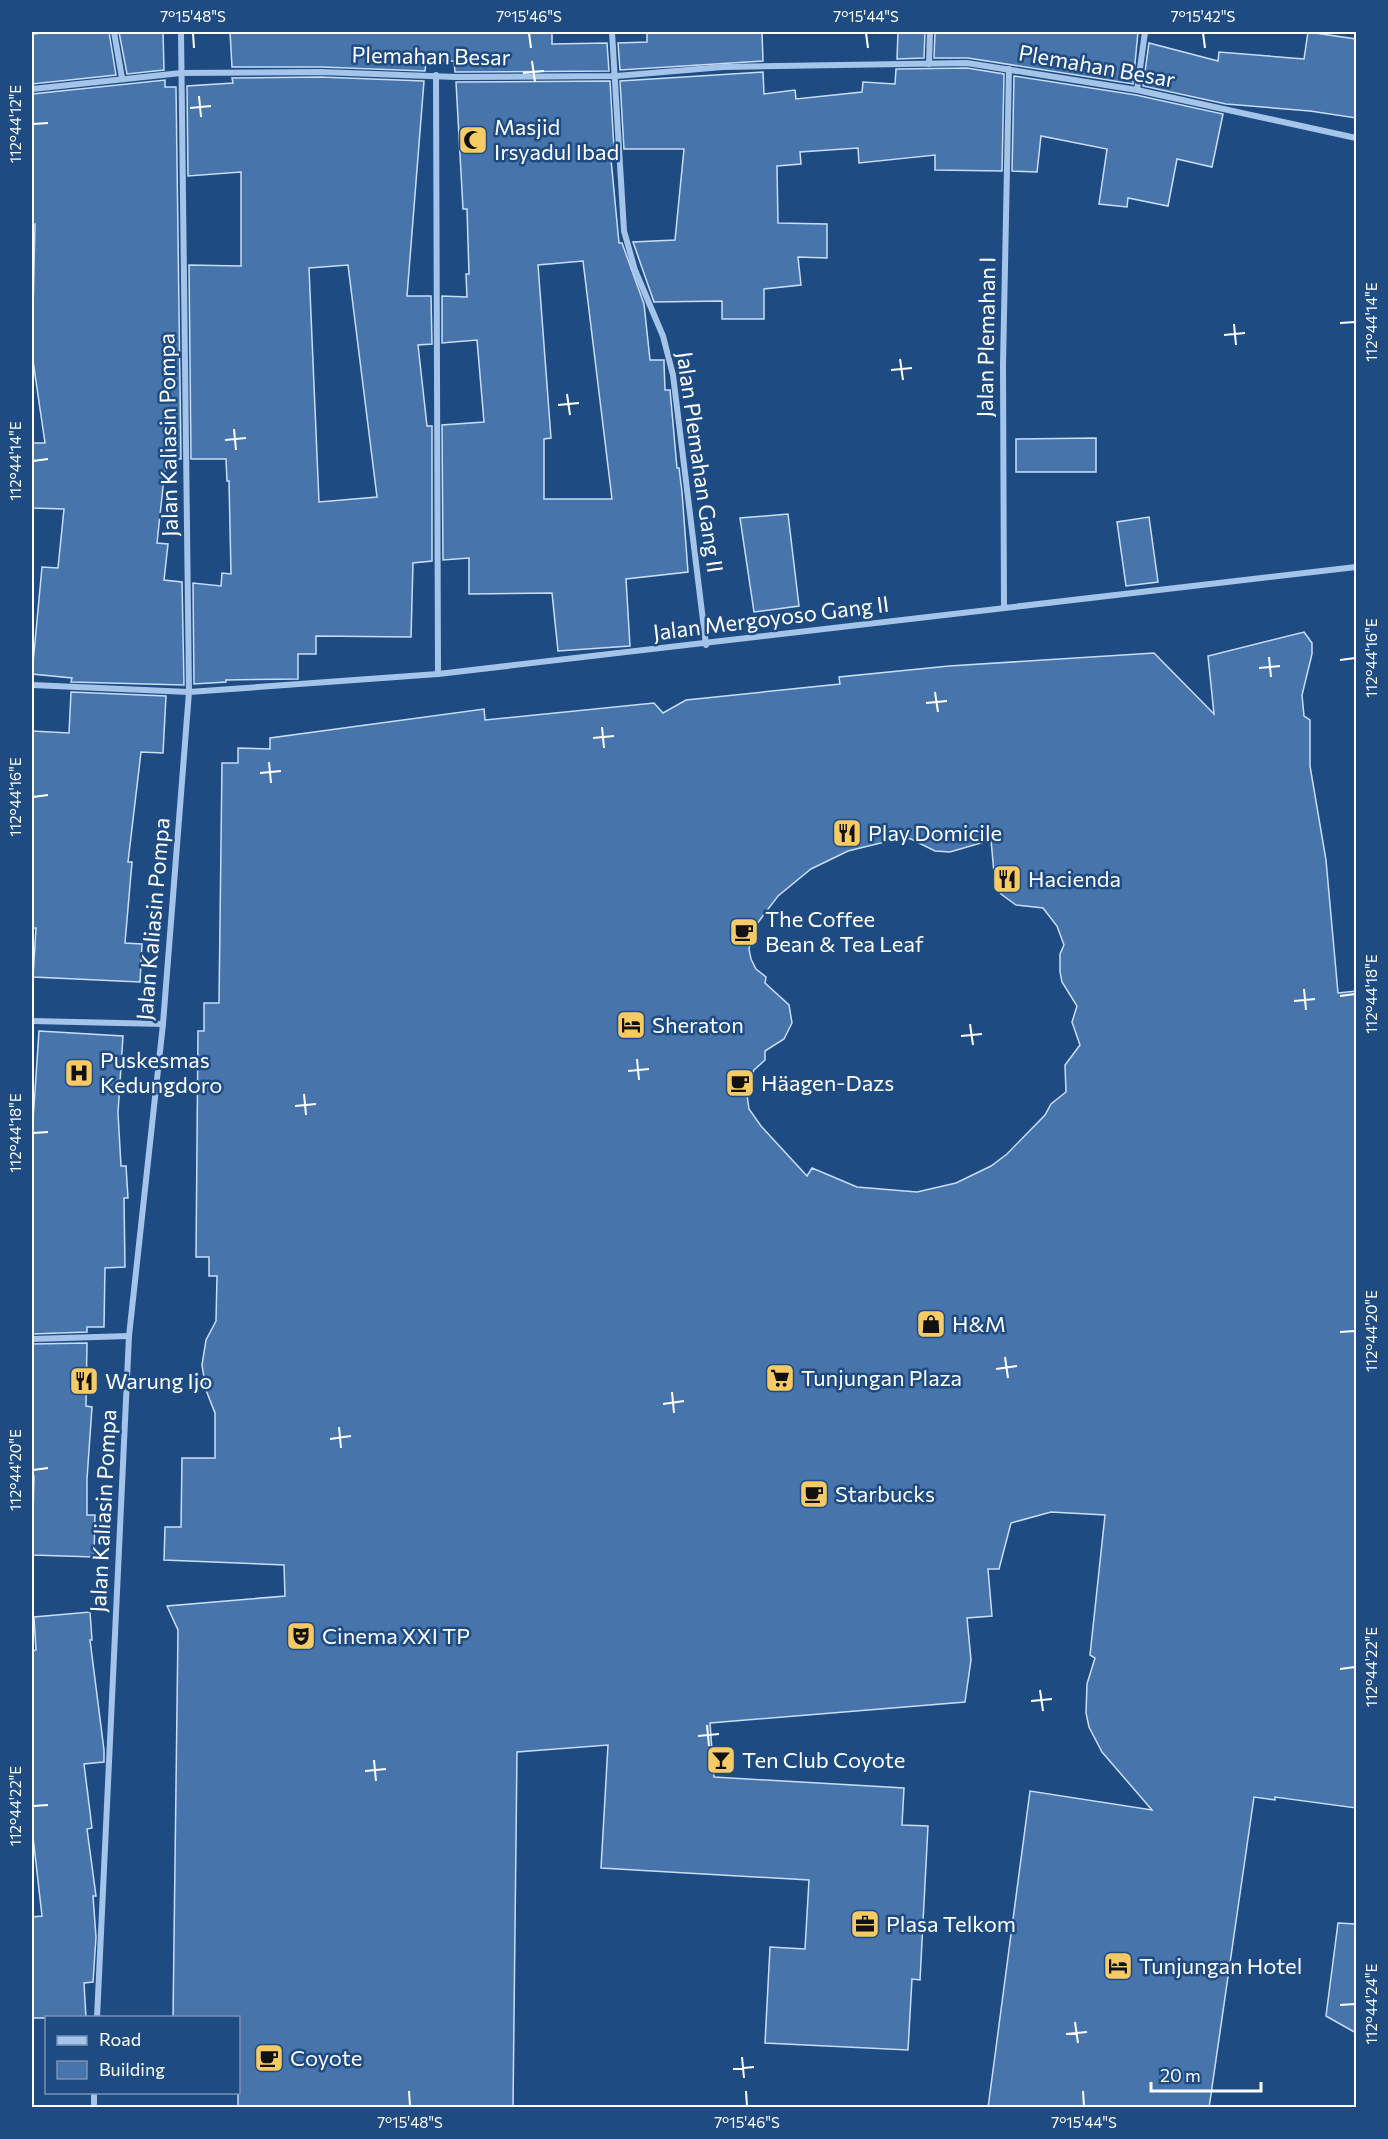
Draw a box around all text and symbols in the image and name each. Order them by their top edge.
text: 7°15'48"S [160,7,226,25]
text: 7°15'46"S [496,7,562,25]
text: 7°15'44"S [833,7,899,25]
text: 7°15'42"S [1171,7,1236,25]
street label: Plemahan Besar [1017,38,1178,93]
street label: Plemahan Besar [351,41,511,70]
text: 112°44'12"E [6,85,24,163]
place label: Masjid Irsyadul Ibad [494,113,619,165]
mosque icon: Masjid Irsyadul Ibad [457,124,489,156]
street label: Jalan Plemahan I [971,256,1000,418]
text: 112°44'14"E [1362,282,1380,362]
street label: Jalan Kaliasin Pompa [152,333,183,537]
street label: Jalan Plemahan Gang II [672,350,729,574]
text: 112°44'14"E [6,421,24,501]
street label: Jalan Mergoyoso Gang II [651,590,891,645]
text: 112°44'16"E [1362,618,1380,698]
text: 112°44'16"E [6,757,24,837]
street label: Jalan Kaliasin Pompa [130,816,175,1022]
restaurant icon: Play Domicile [831,817,863,849]
place label: Play Domicile [868,819,1002,846]
restaurant icon: Hacienda [991,863,1023,895]
place label: Hacienda [1028,865,1121,892]
place label: The Coffee Bean & Tea Leaf [765,905,924,957]
cafe icon: The Coffee Bean & Tea Leaf [728,916,760,948]
text: 112°44'18"E [1362,954,1380,1034]
hotel icon: Sheraton [615,1009,647,1041]
place label: Sheraton [652,1011,744,1038]
place label: Puskesmas Kedungdoro [100,1046,222,1098]
hospital icon: Puskesmas Kedungdoro [63,1057,95,1089]
cafe icon: Häagen-Dazs [724,1067,756,1099]
place label: Häagen-Dazs [761,1069,894,1096]
text: 112°44'18"E [6,1093,24,1173]
text: 112°44'20"E [1362,1290,1380,1372]
shop icon: H&M [915,1308,947,1340]
place label: H&M [952,1310,1006,1337]
supermarket icon: Tunjungan Plaza [764,1362,796,1394]
place label: Tunjungan Plaza [801,1364,962,1391]
restaurant icon: Warung Ijo [68,1365,100,1397]
place label: Warung Ijo [105,1367,213,1394]
street label: Jalan Kaliasin Pompa [84,1409,121,1613]
text: 112°44'20"E [6,1429,24,1511]
cafe icon: Starbucks [798,1478,830,1510]
place label: Starbucks [835,1480,935,1507]
theatre icon: Cinema XXI TP [285,1620,317,1652]
place label: Cinema XXI TP [322,1622,470,1649]
text: 112°44'22"E [1362,1627,1380,1707]
bar icon: Ten Club Coyote [705,1744,737,1776]
place label: Ten Club Coyote [742,1746,905,1773]
text: 112°44'22"E [6,1766,24,1846]
office icon: Plasa Telkom [849,1908,881,1940]
place label: Plasa Telkom [886,1910,1016,1937]
hotel icon: Tunjungan Hotel [1102,1950,1134,1982]
place label: Tunjungan Hotel [1139,1952,1302,1979]
text: 112°44'24"E [1362,1963,1380,2044]
legend [45,2016,240,2094]
text: Road [99,2028,141,2050]
cafe icon: Coyote [253,2042,285,2074]
place label: Coyote [290,2044,362,2071]
scale bar [1151,2055,1260,2093]
text: Building [99,2058,165,2080]
text: 20 m [1160,2064,1201,2086]
text: 7°15'48"S [377,2113,443,2131]
text: 7°15'46"S [714,2113,780,2131]
text: 7°15'44"S [1051,2113,1117,2131]

